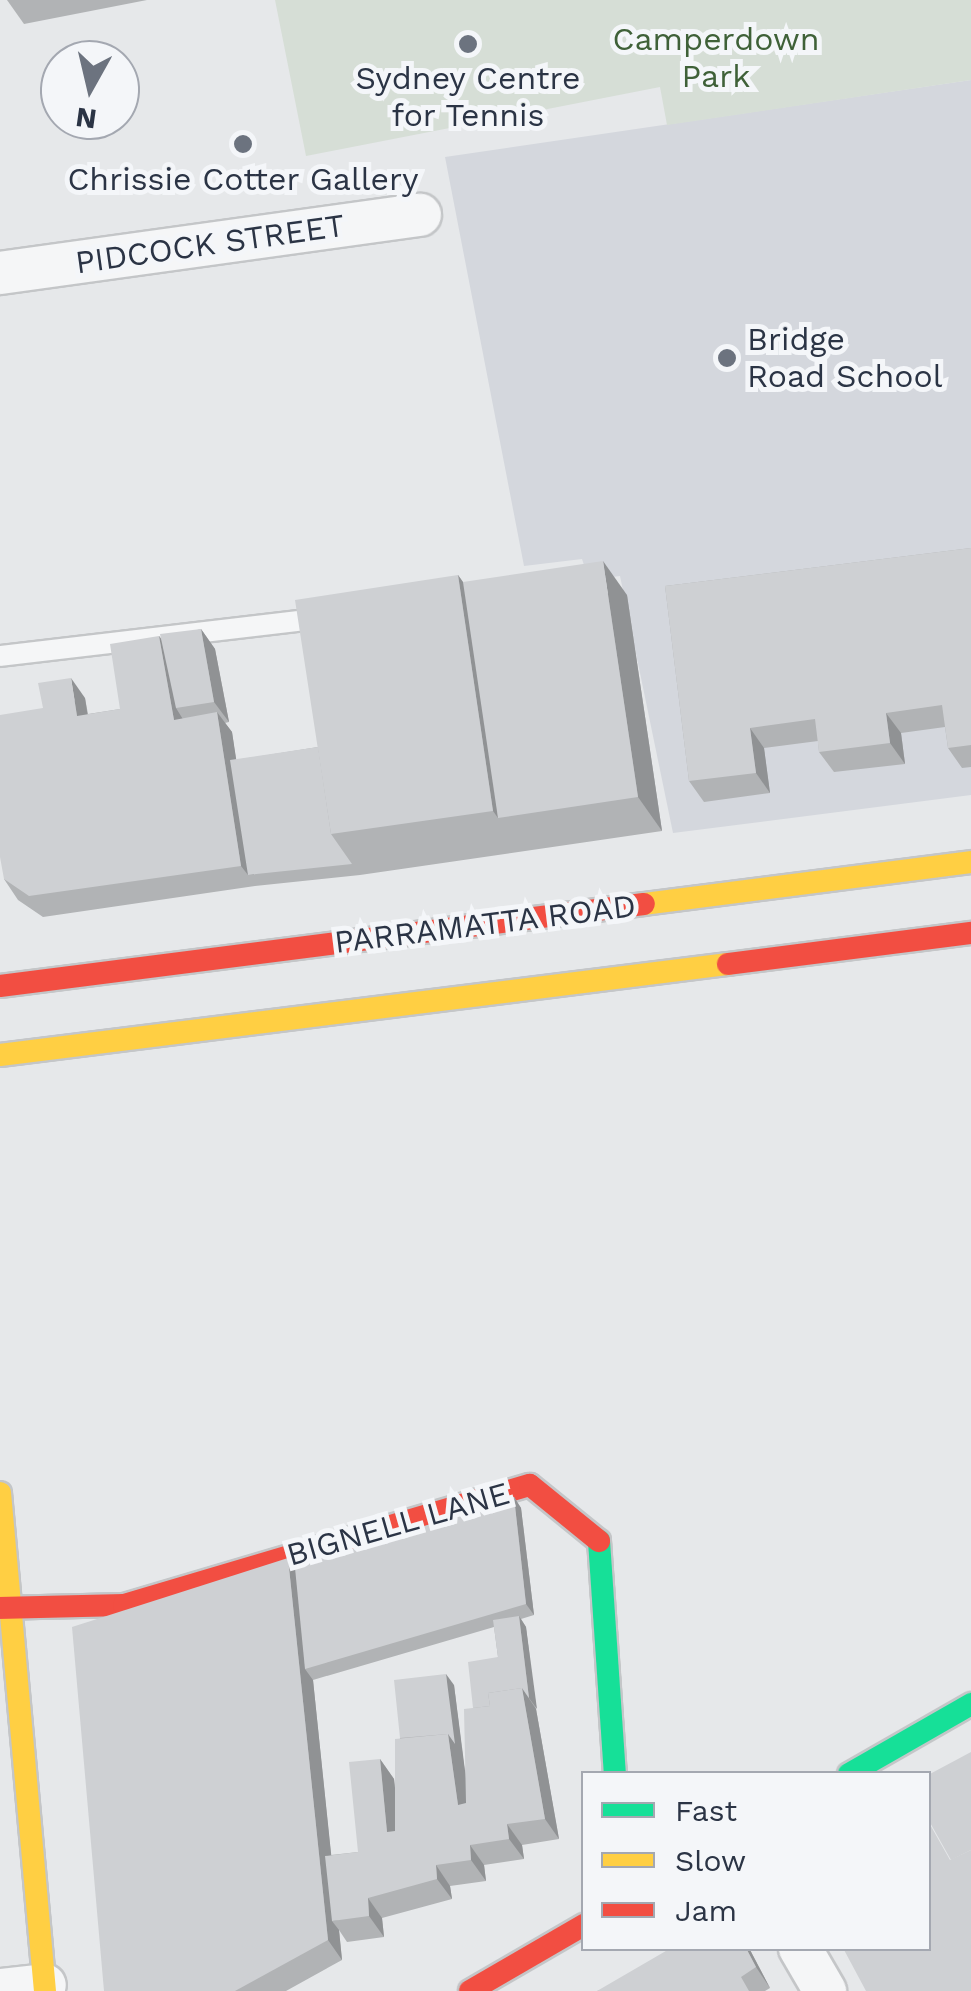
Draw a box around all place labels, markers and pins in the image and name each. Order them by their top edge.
marker: Sydney Centre for Tennis [457,33,479,55]
place label: Sydney Centre for Tennis [355,60,581,135]
marker: Chrissie Cotter Gallery [232,133,254,155]
place label: Chrissie Cotter Gallery [67,160,419,198]
place label: Bridge Road School [747,321,942,396]
marker: Bridge Road School [716,347,738,369]

